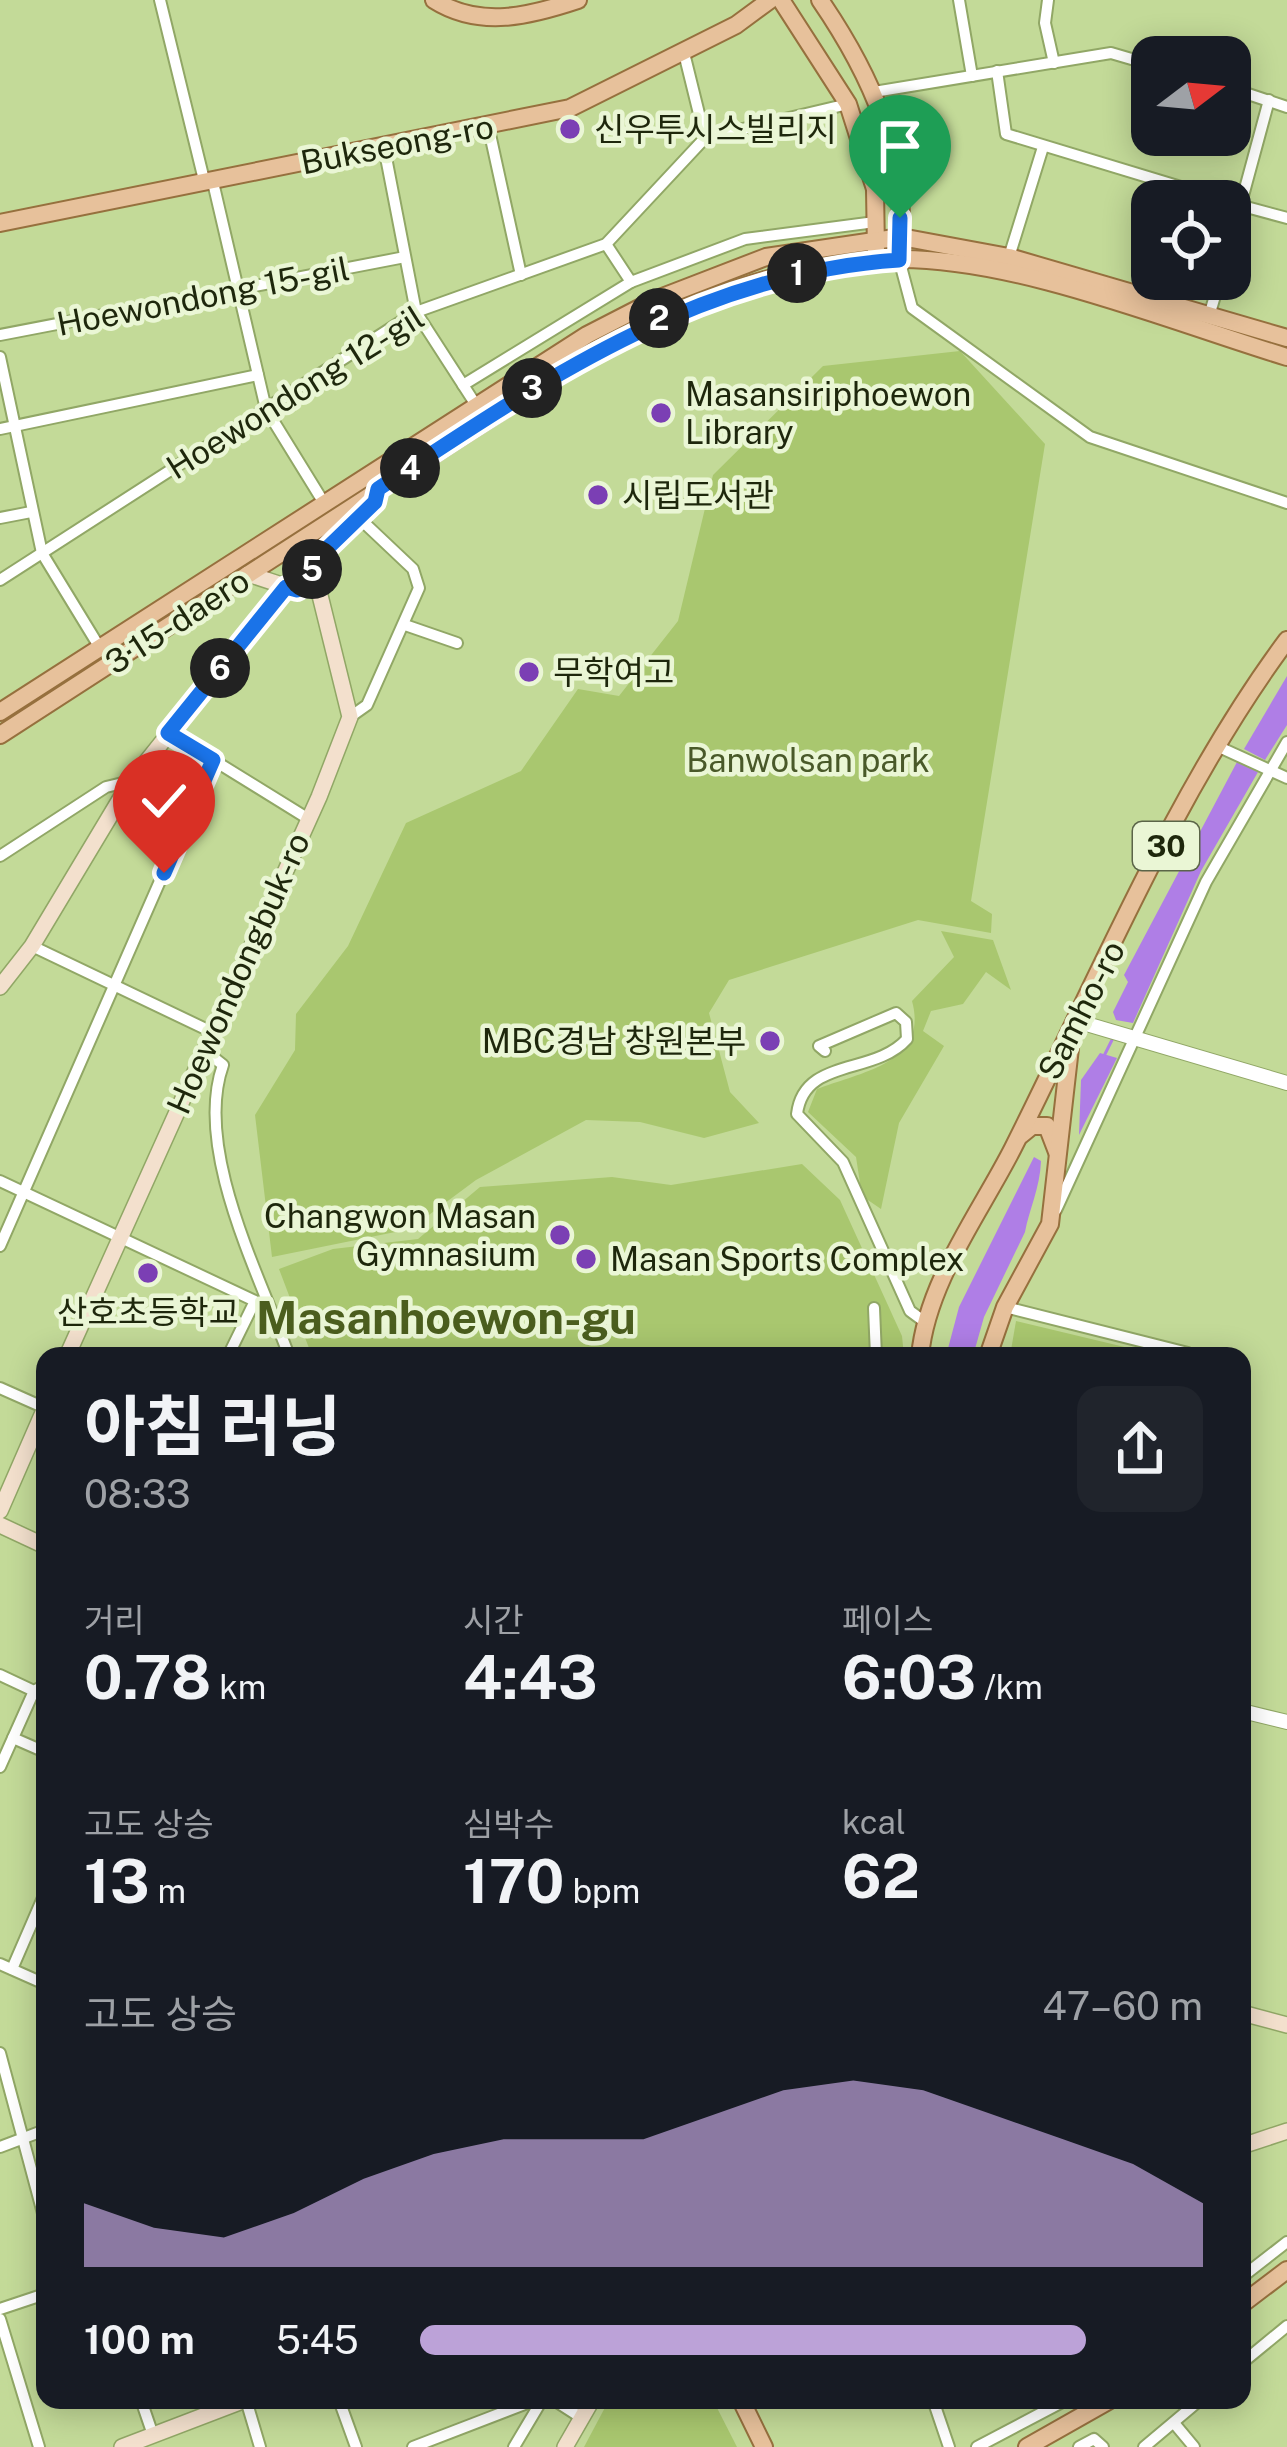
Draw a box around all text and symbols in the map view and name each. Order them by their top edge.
north arrow [1131,36,1251,156]
map controls [1131,36,1251,300]
pin [849,95,951,218]
street label: Bukseong-ro [297,107,497,181]
place label: 신우투시스빌리지 [594,110,837,148]
icon: arrive [867,113,933,179]
marker: 신우투시스빌리지 [557,116,583,142]
button: locate [1131,180,1251,300]
pin: 1 [767,243,827,303]
street label: Hoewondong 15-gil [54,249,352,343]
text: 1 [790,254,804,292]
pin: 2 [629,288,689,348]
street label: Hoewondong 12-gil [160,298,430,486]
text: 2 [649,299,669,337]
pin: 3 [502,358,562,418]
text: 3 [521,369,543,407]
place label: Masansiriphoewon Library [685,375,971,451]
marker: Masansiriphoewon Library [648,400,674,426]
pin: 4 [380,438,440,498]
text: 4 [399,449,421,487]
place label: 시립도서관 [622,476,774,514]
marker: 시립도서관 [585,482,611,508]
pin: 5 [282,539,342,599]
text: 5 [301,550,323,588]
street label: 3·15-daero [98,561,256,681]
pin: 6 [190,638,250,698]
text: 6 [209,649,231,687]
place label: 무학여고 [553,653,674,691]
marker: 무학여고 [516,659,542,685]
park label: Banwolsan park [686,741,930,779]
pin [113,750,215,873]
icon: check [131,768,197,834]
road number: 30 [1133,822,1199,870]
street label: Hoewondongbuk-ro [159,827,317,1119]
street label: Samho-ro [1030,934,1132,1086]
place label: MBC경남 창원본부 [482,1022,746,1060]
marker: MBC경남 창원본부 [757,1028,783,1054]
place label: Changwon Masan Gymnasium [264,1197,536,1273]
marker: Changwon Masan Gymnasium [547,1222,573,1248]
place label: Masan Sports Complex [610,1240,964,1278]
marker: Masan Sports Complex [573,1246,599,1272]
marker: 산호초등학교 [135,1260,161,1286]
district label: Masanhoewon-gu [256,1291,636,1344]
place label: 산호초등학교 [57,1293,239,1331]
button: share [1077,1386,1203,1512]
text: 아침 러닝 [84,1387,342,1465]
text: 08:33 [84,1471,191,1517]
text: 거리 [84,1601,145,1639]
text: 시간 [463,1601,524,1639]
text: 페이스 [842,1601,933,1639]
text: 0.78 [84,1642,211,1713]
text: 4:43 [463,1642,598,1713]
text: 6:03 [842,1642,976,1713]
text: km [211,1668,266,1706]
text: /km [976,1668,1043,1706]
text: kcal [842,1803,906,1841]
text: 고도 상승 [84,1805,213,1843]
text: 심박수 [463,1805,554,1843]
text: 62 [842,1841,920,1912]
text: 13 [84,1846,150,1917]
text: 170 [463,1846,564,1917]
text: m [150,1872,186,1910]
text: bpm [564,1872,640,1910]
text: 47–60 m [1042,1983,1203,2029]
text: 고도 상승 [84,1991,237,2037]
text: 100 m [84,2317,195,2363]
text: 5:45 [276,2317,359,2363]

